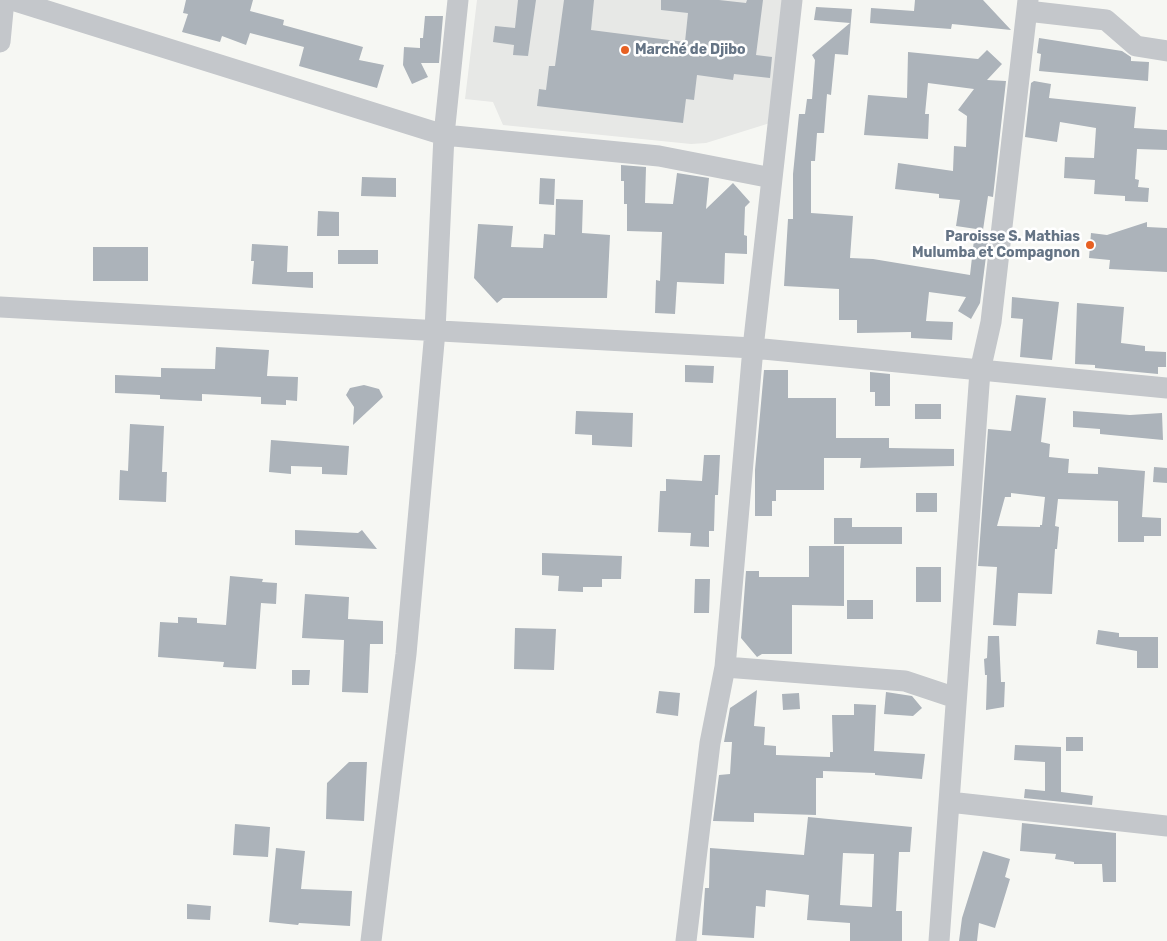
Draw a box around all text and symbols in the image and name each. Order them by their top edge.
place label: Marché de Djibo [635,42,746,58]
marker: Marché de Djibo [619,44,631,56]
place label: Paroisse S. Mathias Mulumba et Compagnon [912,229,1080,262]
marker: Paroisse S. Mathias Mulumba et Compagnon [1084,239,1096,251]

